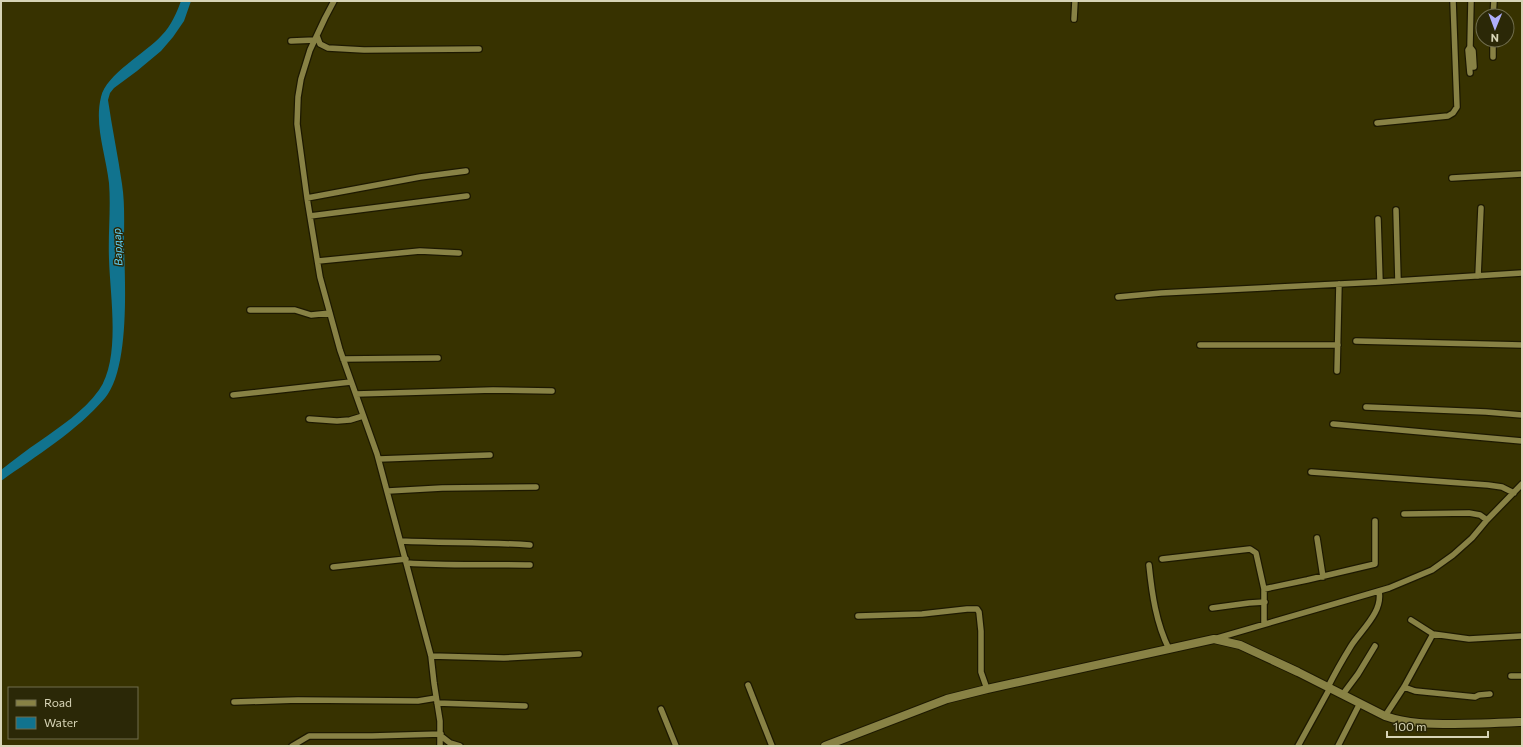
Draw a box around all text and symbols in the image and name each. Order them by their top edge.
north arrow [1475,8,1515,48]
text: N [1491,32,1499,45]
water label: Вардар [110,228,124,266]
legend [8,687,138,739]
text: Road [44,695,72,709]
scale bar [1387,713,1488,739]
text: Water [44,715,78,729]
text: 100 m [1393,719,1427,733]

